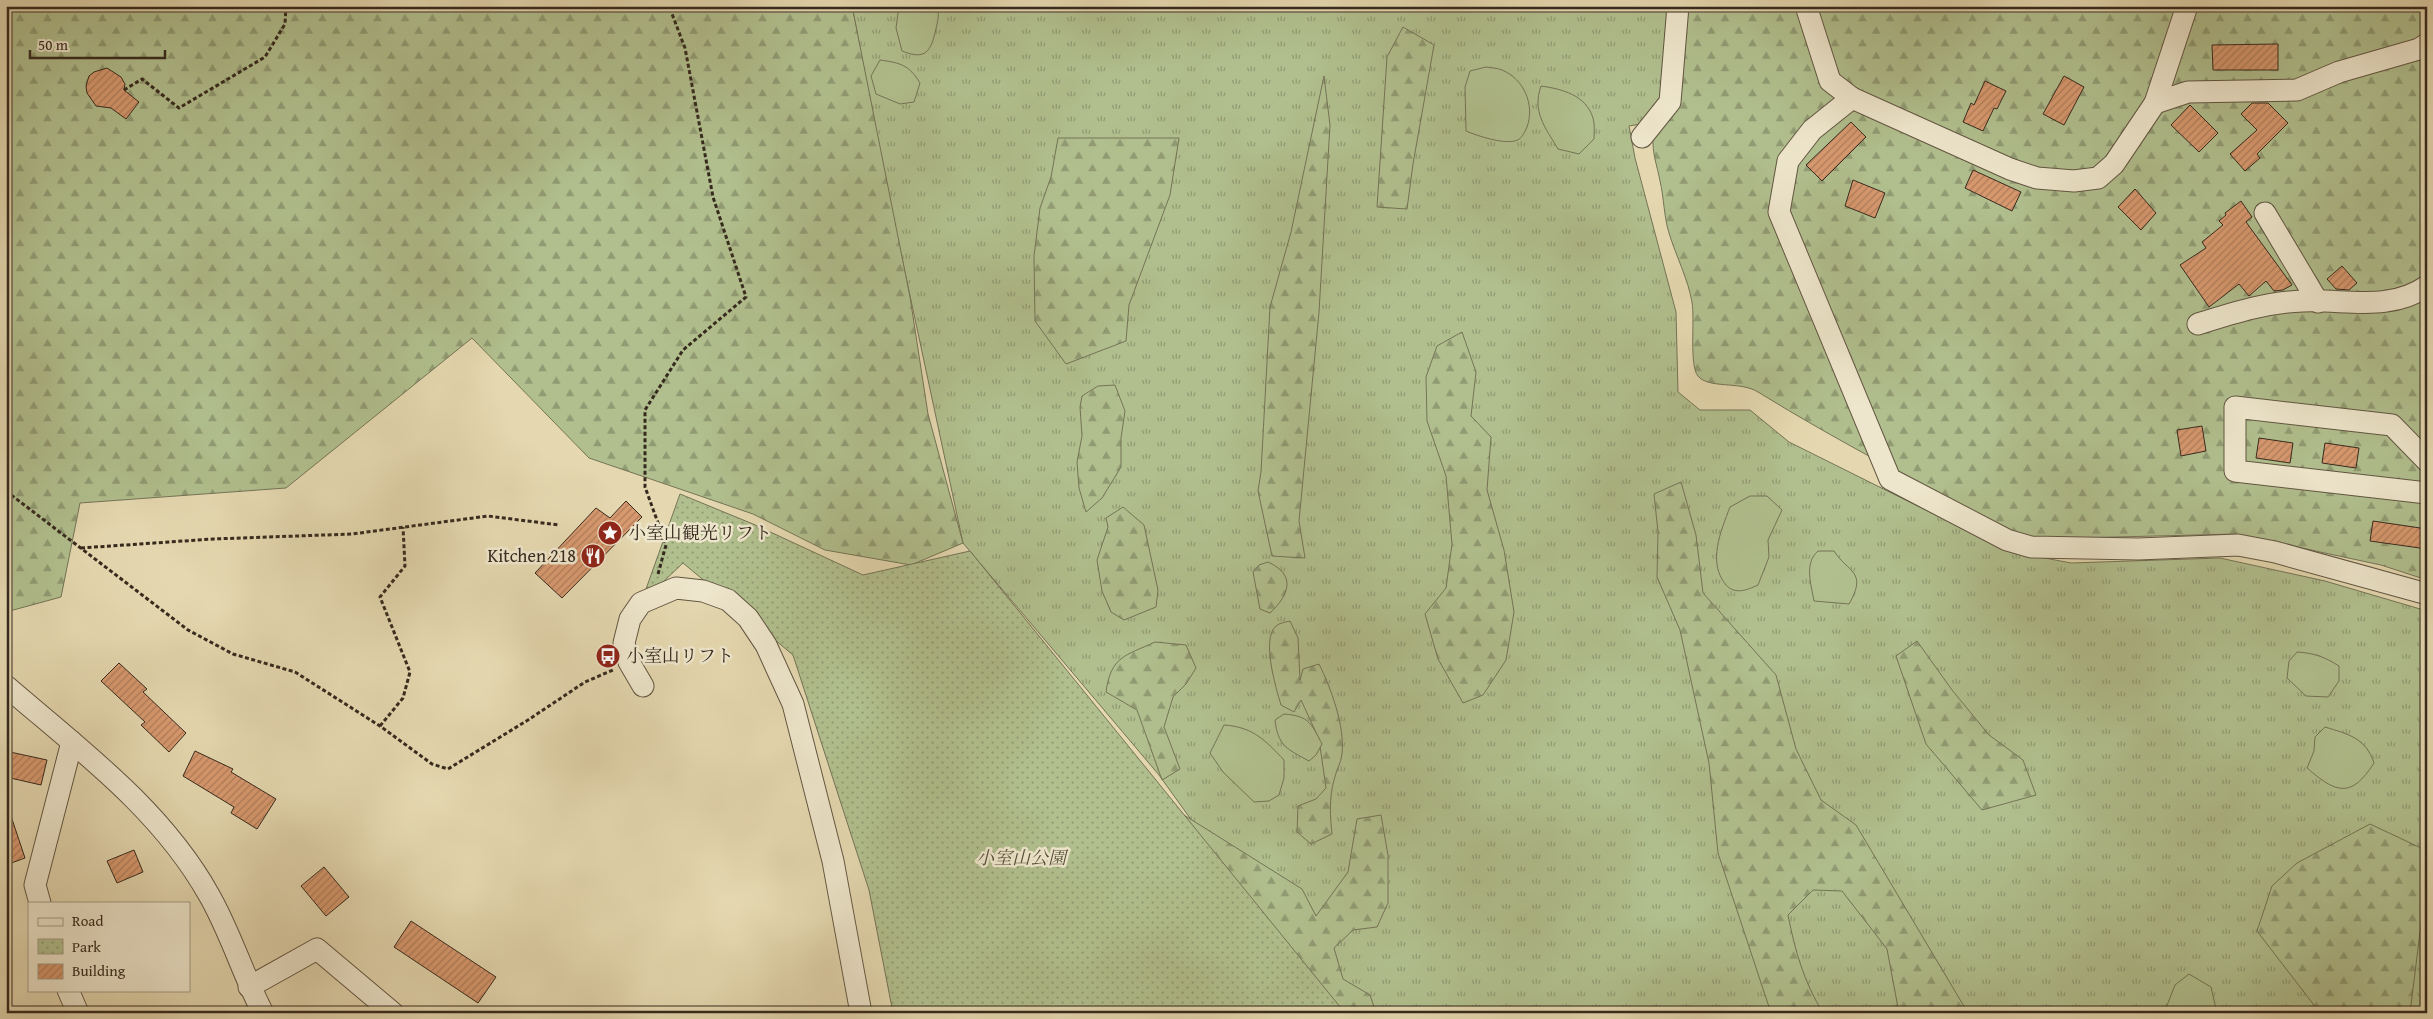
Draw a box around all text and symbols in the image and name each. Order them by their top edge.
scale bar [30,28,165,60]
text: 50 m [38,34,69,55]
place label: 小室山観光リフト [628,519,772,546]
place icon: 小室山観光リフト [597,520,623,546]
place label: Kitchen 218 [488,542,576,569]
restaurant icon: Kitchen 218 [580,543,606,569]
place label: 小室山リフト [626,642,734,669]
bus stop icon: 小室山リフト [595,643,621,669]
park label: 小室山公園 [976,844,1069,871]
legend [28,902,190,992]
text: Road [72,910,103,931]
text: Park [72,936,101,957]
text: Building [72,960,126,981]

